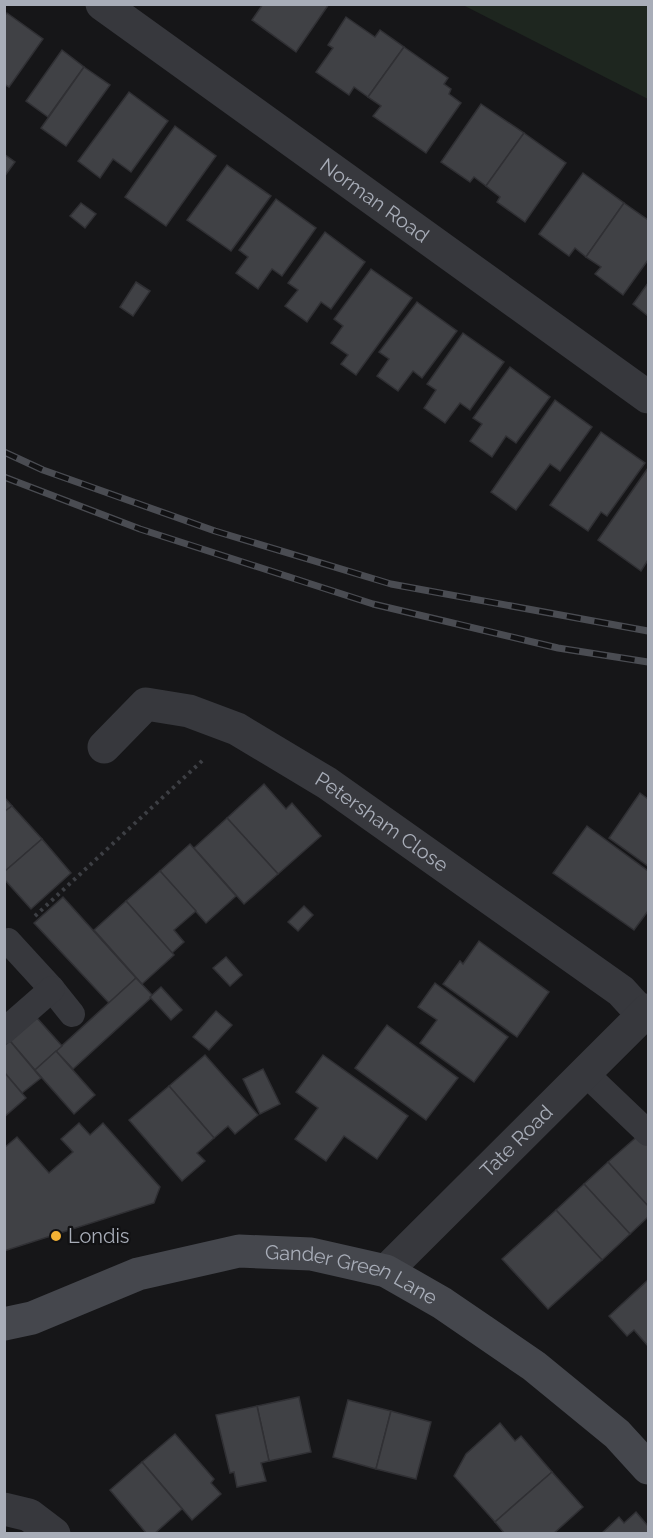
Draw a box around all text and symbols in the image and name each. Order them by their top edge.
street label: Norman Road [316,153,434,248]
street label: Petersham Close [311,767,453,877]
street label: Tate Road [475,1100,558,1182]
place label: Londis [68,1224,129,1248]
marker: Londis [49,1229,63,1243]
street label: Gander Green Lane [264,1240,442,1310]

